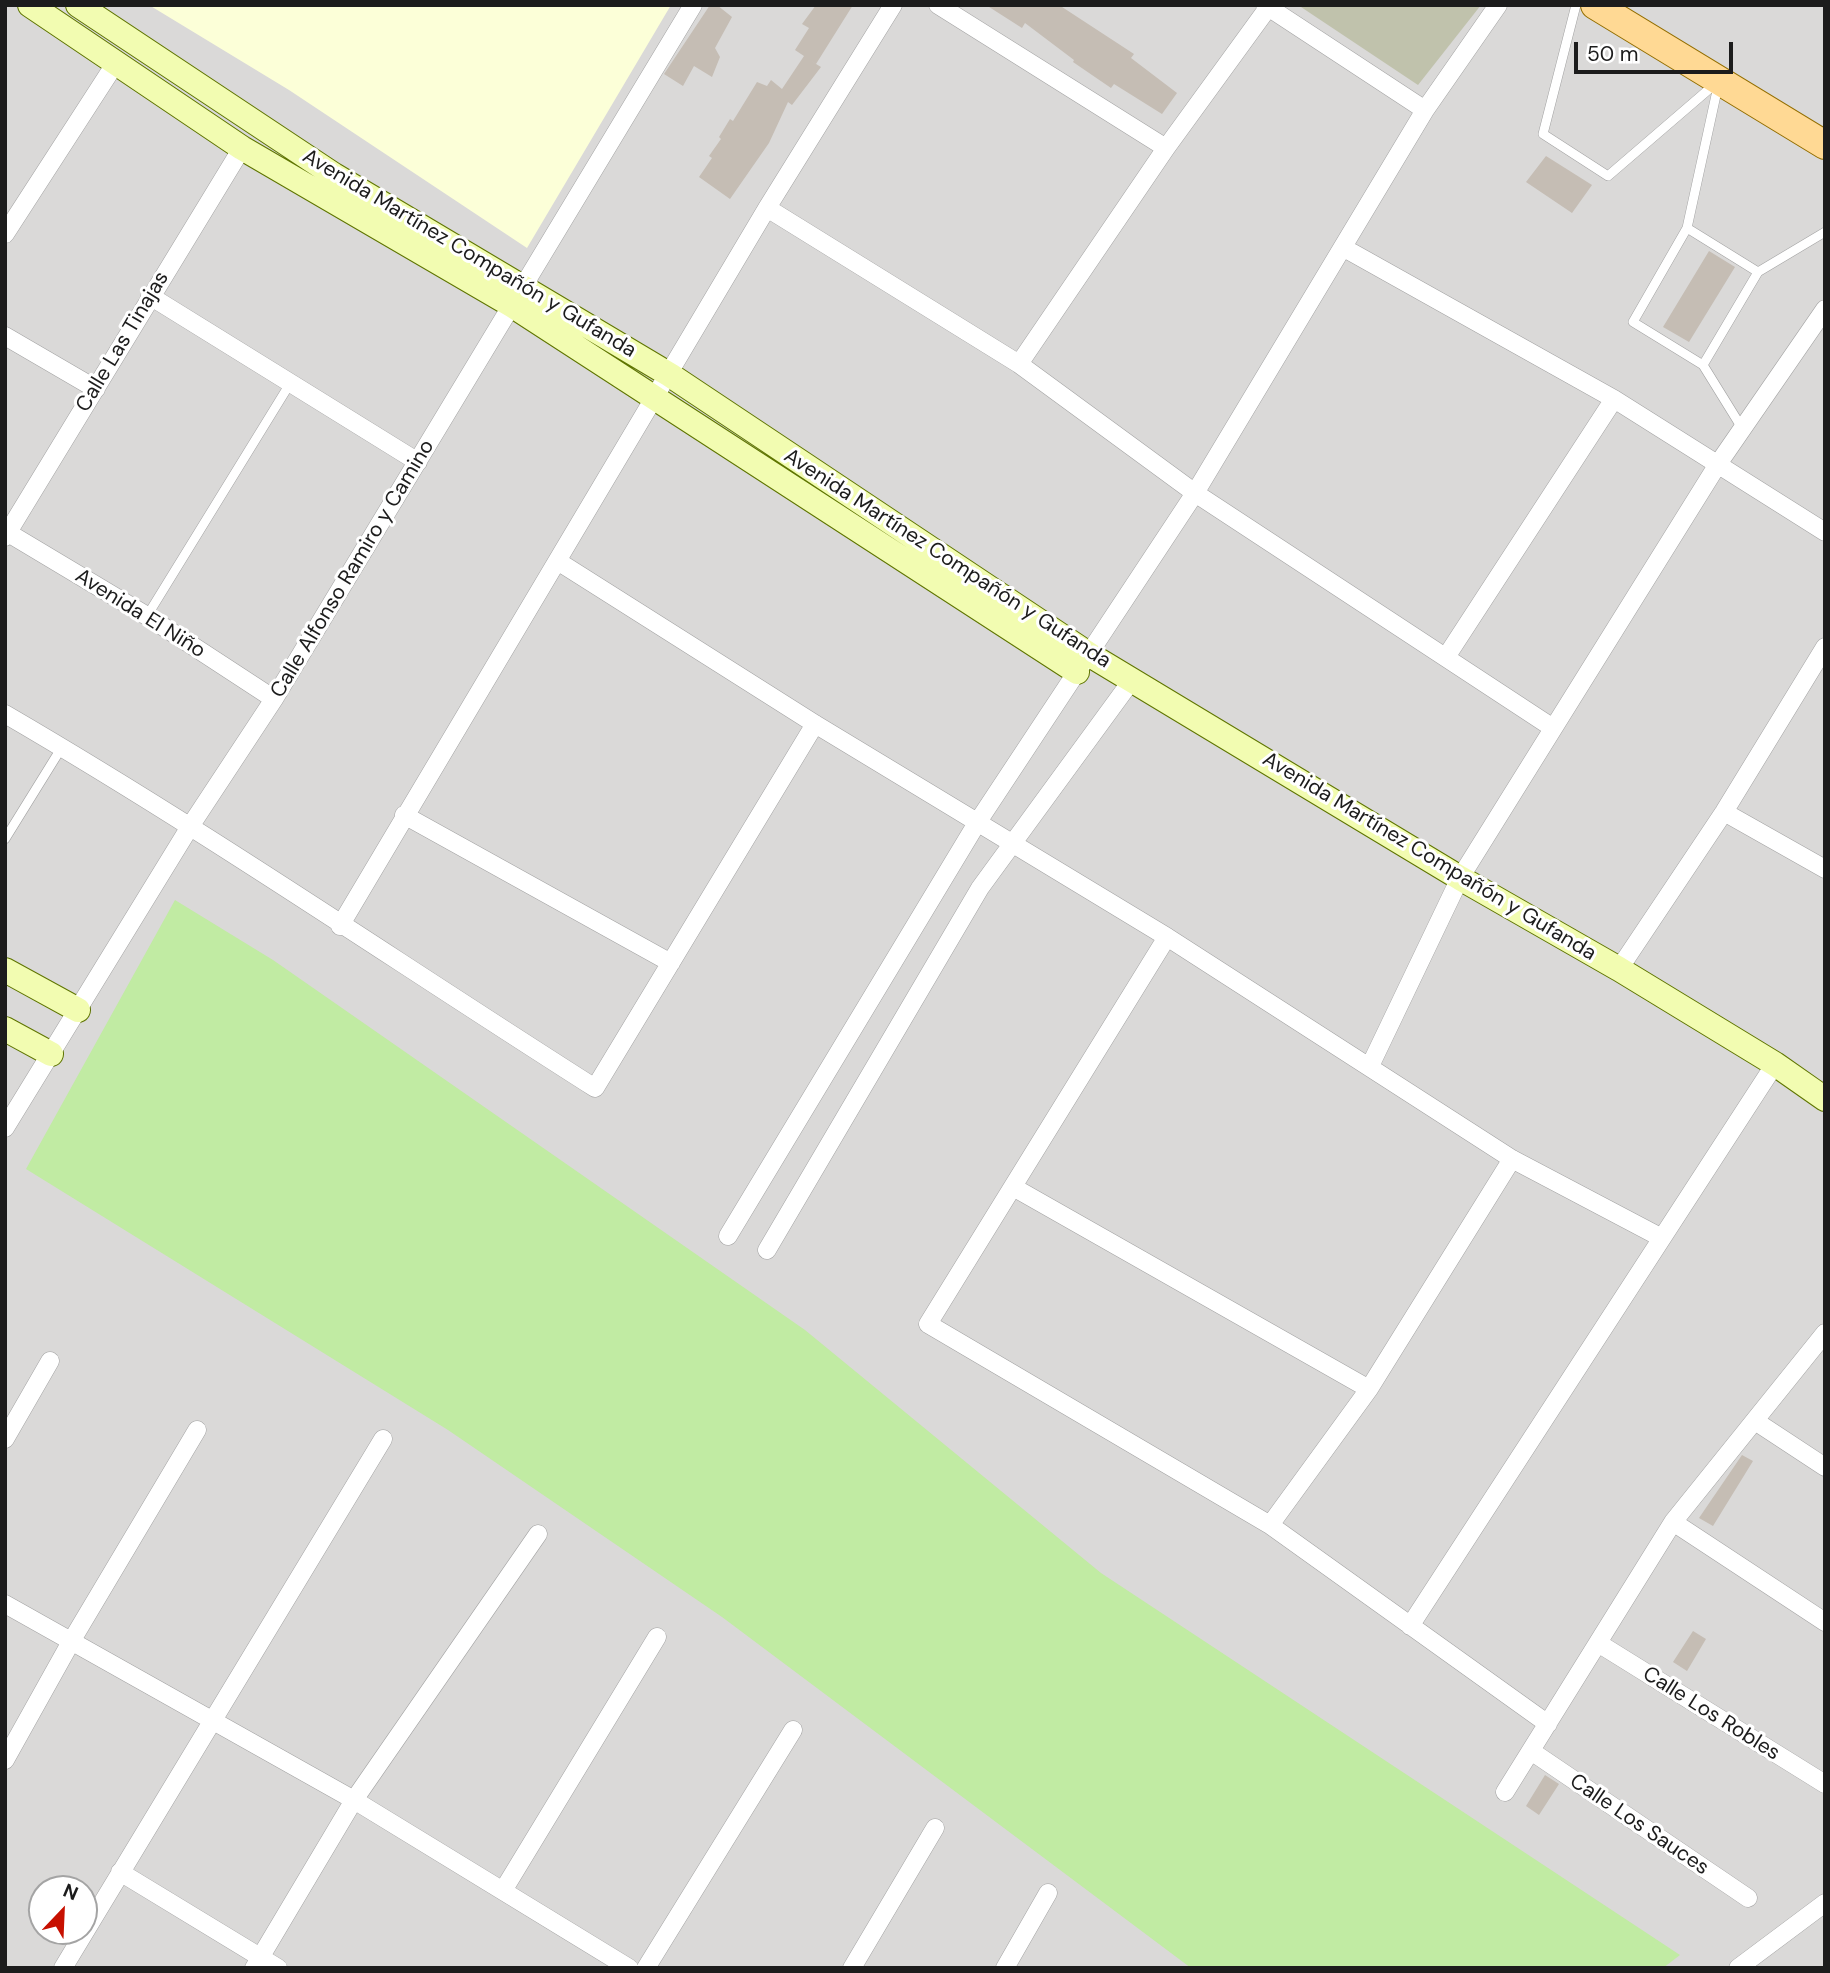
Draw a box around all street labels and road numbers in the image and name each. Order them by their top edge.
street label: Avenida Martínez Compañón y Gufanda [298,144,640,364]
street label: Calle Las Tinajas [71,267,175,417]
street label: Calle Alfonso Ramiro y Camino [266,435,440,703]
street label: Avenida Martínez Compañón y Gufanda [779,444,1115,674]
street label: Avenida El Niño [70,564,210,664]
street label: Avenida Martínez Compañón y Gufanda [1258,747,1600,967]
street label: Calle Los Robles [1638,1662,1784,1766]
street label: Calle Los Sauces [1565,1769,1713,1881]

